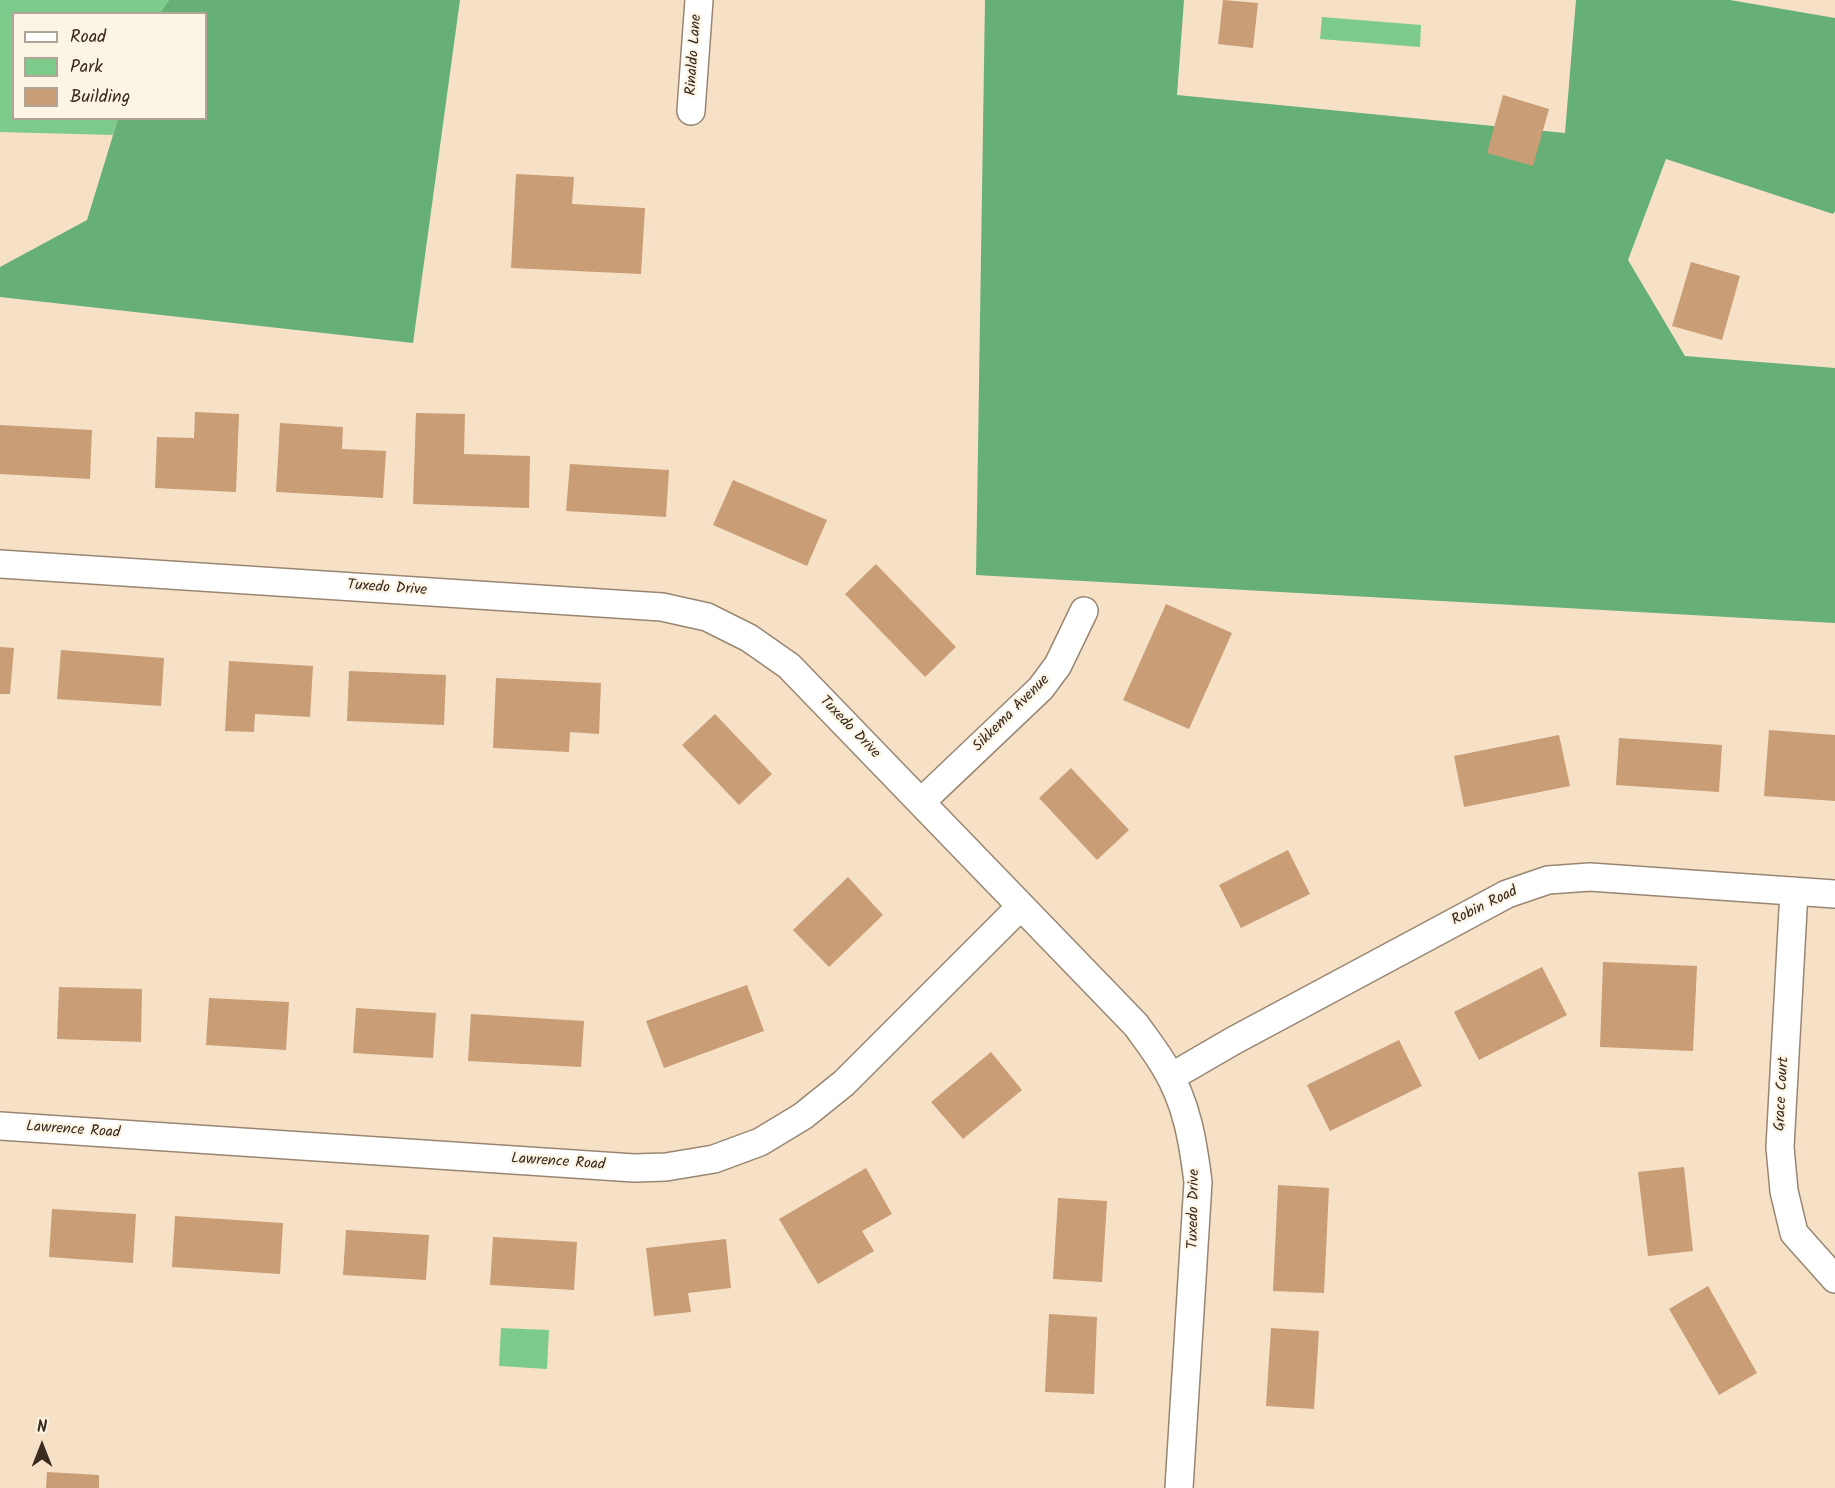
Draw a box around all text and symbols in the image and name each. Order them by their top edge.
legend [12,12,207,120]
street label: Rinaldo Lane [683,14,707,96]
text: Road [70,23,106,52]
text: Park [70,53,103,82]
text: Building [70,83,130,112]
street label: Tuxedo Drive [346,577,428,601]
street label: Sikkema Avenue [970,672,1054,756]
street label: Tuxedo Drive [815,693,883,763]
street label: Robin Road [1449,883,1521,931]
street label: Grace Court [1772,1056,1794,1132]
street label: Lawrence Road [25,1119,121,1143]
street label: Lawrence Road [510,1151,606,1175]
street label: Tuxedo Drive [1185,1169,1205,1249]
text: N [37,1415,47,1440]
north arrow [12,1416,72,1476]

